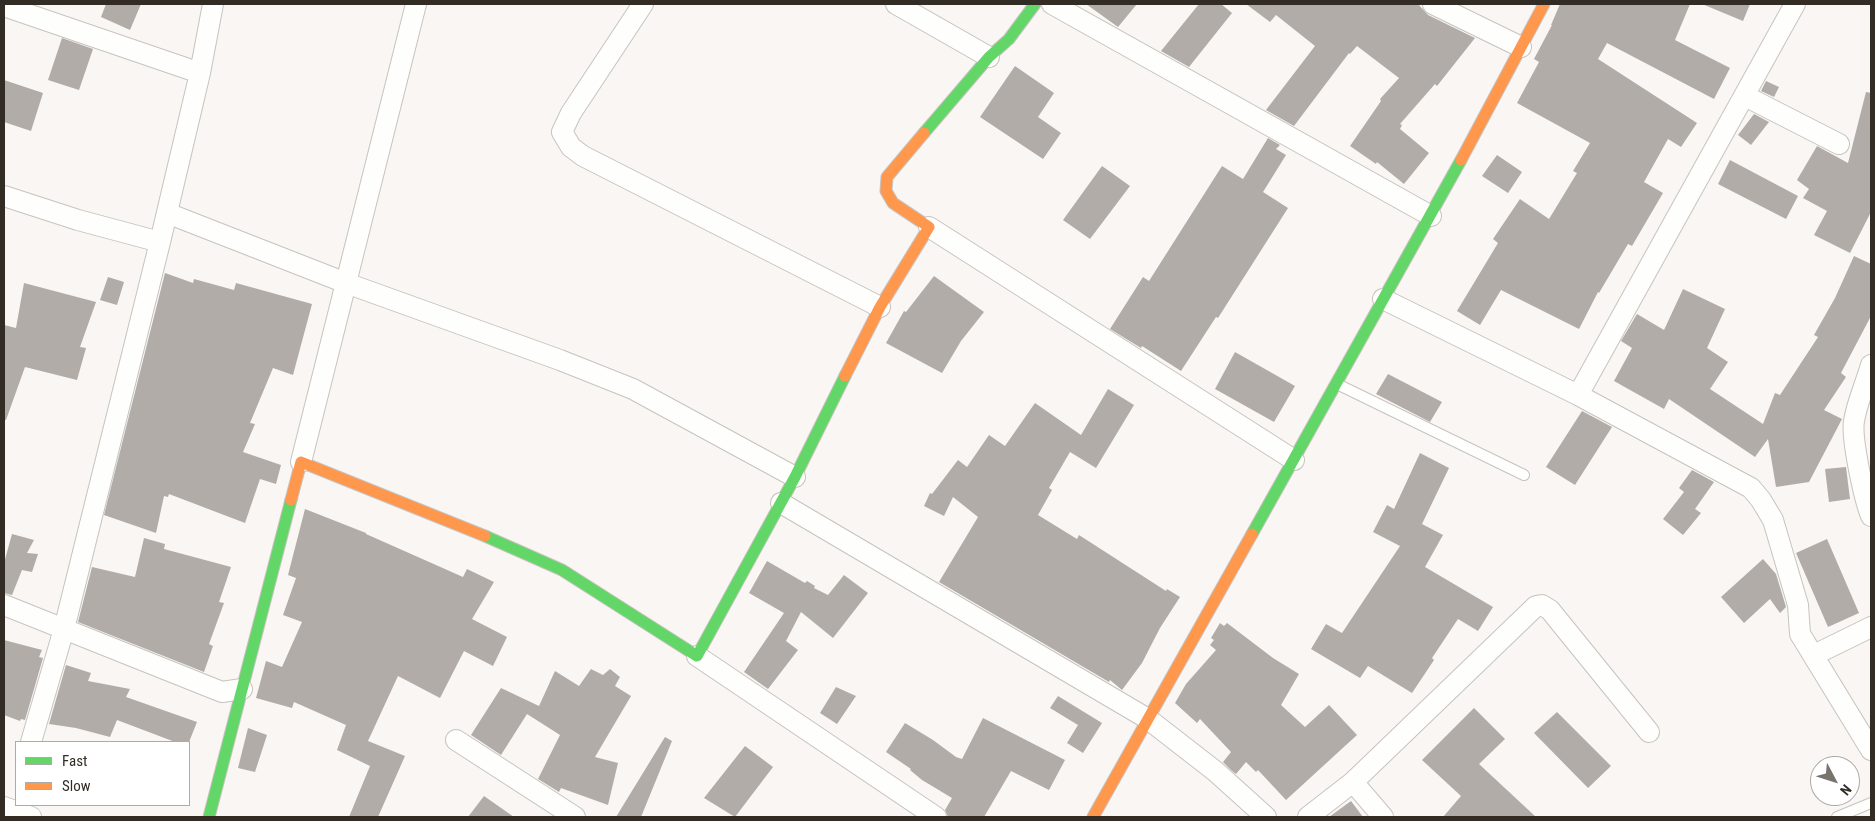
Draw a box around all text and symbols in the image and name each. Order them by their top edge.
legend [15,741,190,806]
text: Fast [62,752,87,770]
north arrow [1810,756,1860,806]
text: Slow [62,777,91,795]
text: N [1837,782,1855,798]

